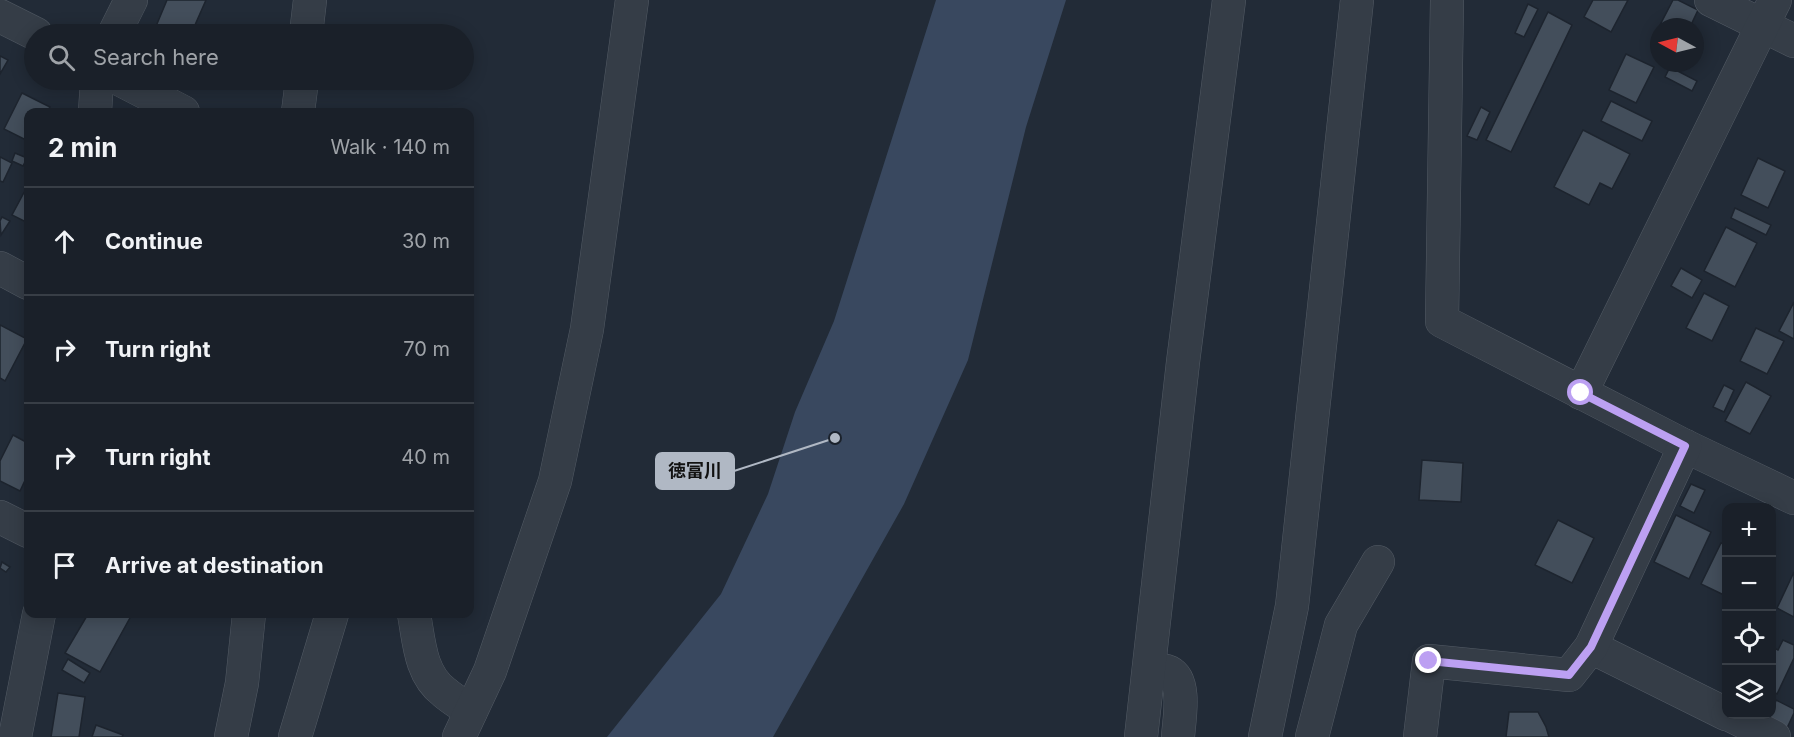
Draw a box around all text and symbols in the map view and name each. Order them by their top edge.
north arrow [1650,18,1704,72]
search box [24,24,474,90]
icon: search [45,41,78,74]
text: Search here [93,44,219,70]
text: 2 min [48,132,118,163]
text: Walk · 140 m [330,135,450,159]
icon: ahead [48,225,81,258]
text: Continue [105,228,203,254]
text: 30 m [402,229,450,253]
icon: right [48,333,81,366]
text: Turn right [105,336,211,362]
text: 70 m [403,337,450,361]
route start [1567,379,1593,405]
icon: right [48,441,81,474]
text: Turn right [105,444,211,470]
text: 40 m [401,445,450,469]
callout: 徳富川 [656,453,734,489]
text: 徳富川 [668,460,722,481]
map controls [1722,503,1776,719]
button: + [1722,503,1776,557]
icon: arrive [48,549,81,582]
text: Arrive at destination [105,552,324,578]
button: − [1722,557,1776,611]
button: locate [1722,611,1776,665]
route end [1415,647,1441,673]
button: layers [1722,665,1776,719]

